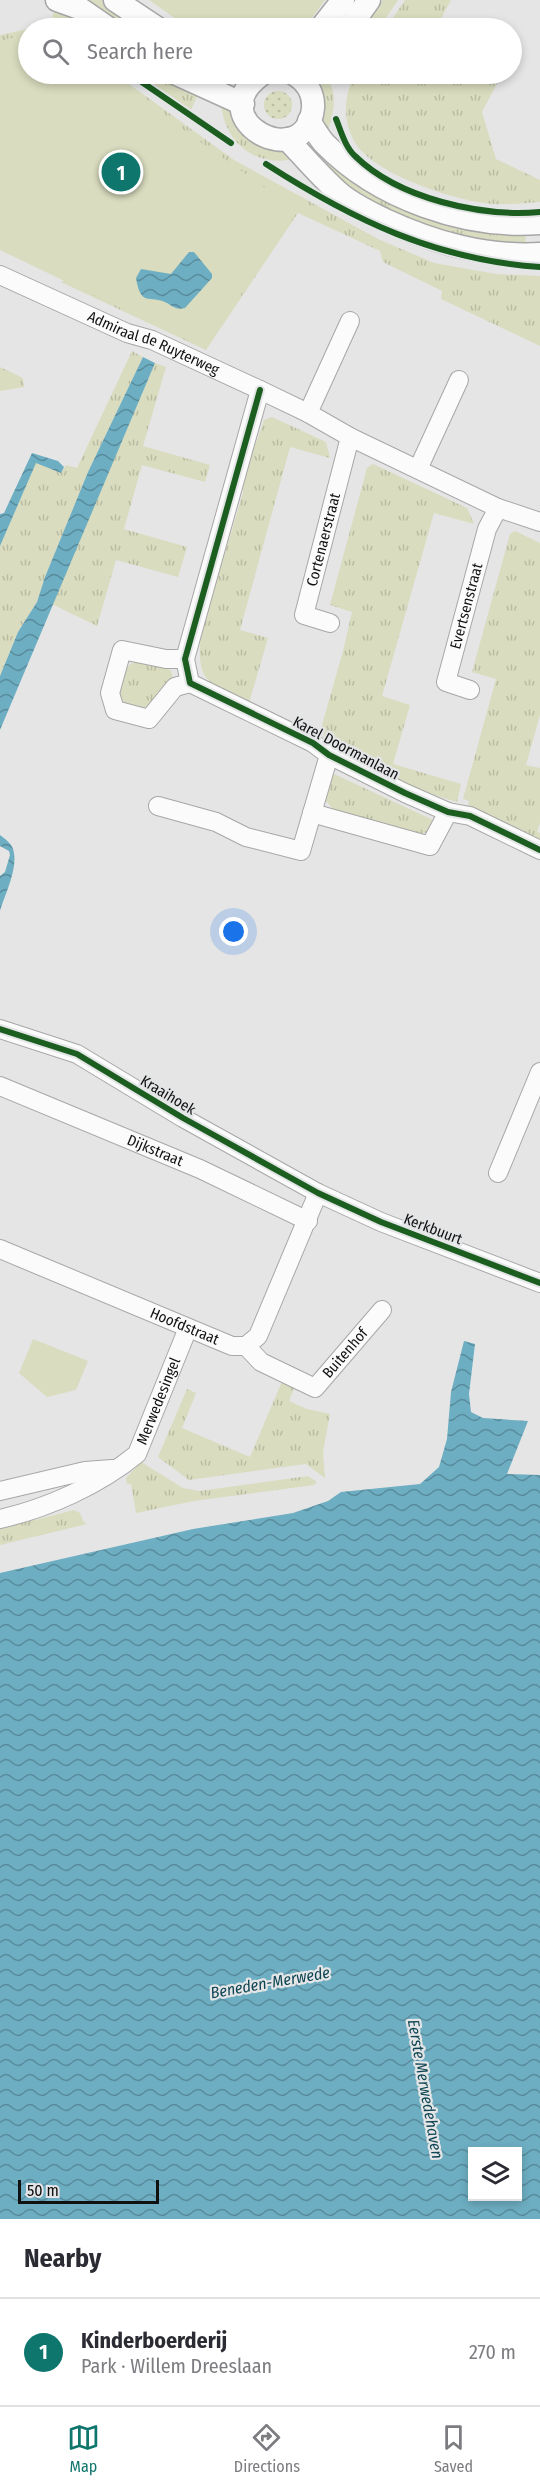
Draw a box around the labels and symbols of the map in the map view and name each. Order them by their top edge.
pin: 1 [102,150,140,195]
street label: Admiraal de Ruyterweg [85,307,222,379]
street label: Cortenaerstraat [303,491,344,588]
street label: Evertsenstraat [446,561,487,651]
street label: Karel Doormanlaan [290,712,402,784]
your location [219,917,248,946]
street label: Kraaihoek [137,1071,199,1119]
street label: Dijkstraat [125,1131,186,1170]
street label: Kerkbuurt [401,1210,465,1248]
street label: Hoofdstraat [147,1304,222,1349]
street label: Buitenhof [319,1323,372,1382]
street label: Merwedesingel [133,1355,184,1447]
water label: Beneden-Merwede [209,1963,332,2002]
water label: Eerste Merwedehaven [404,2018,447,2160]
scale bar [18,2177,159,2204]

